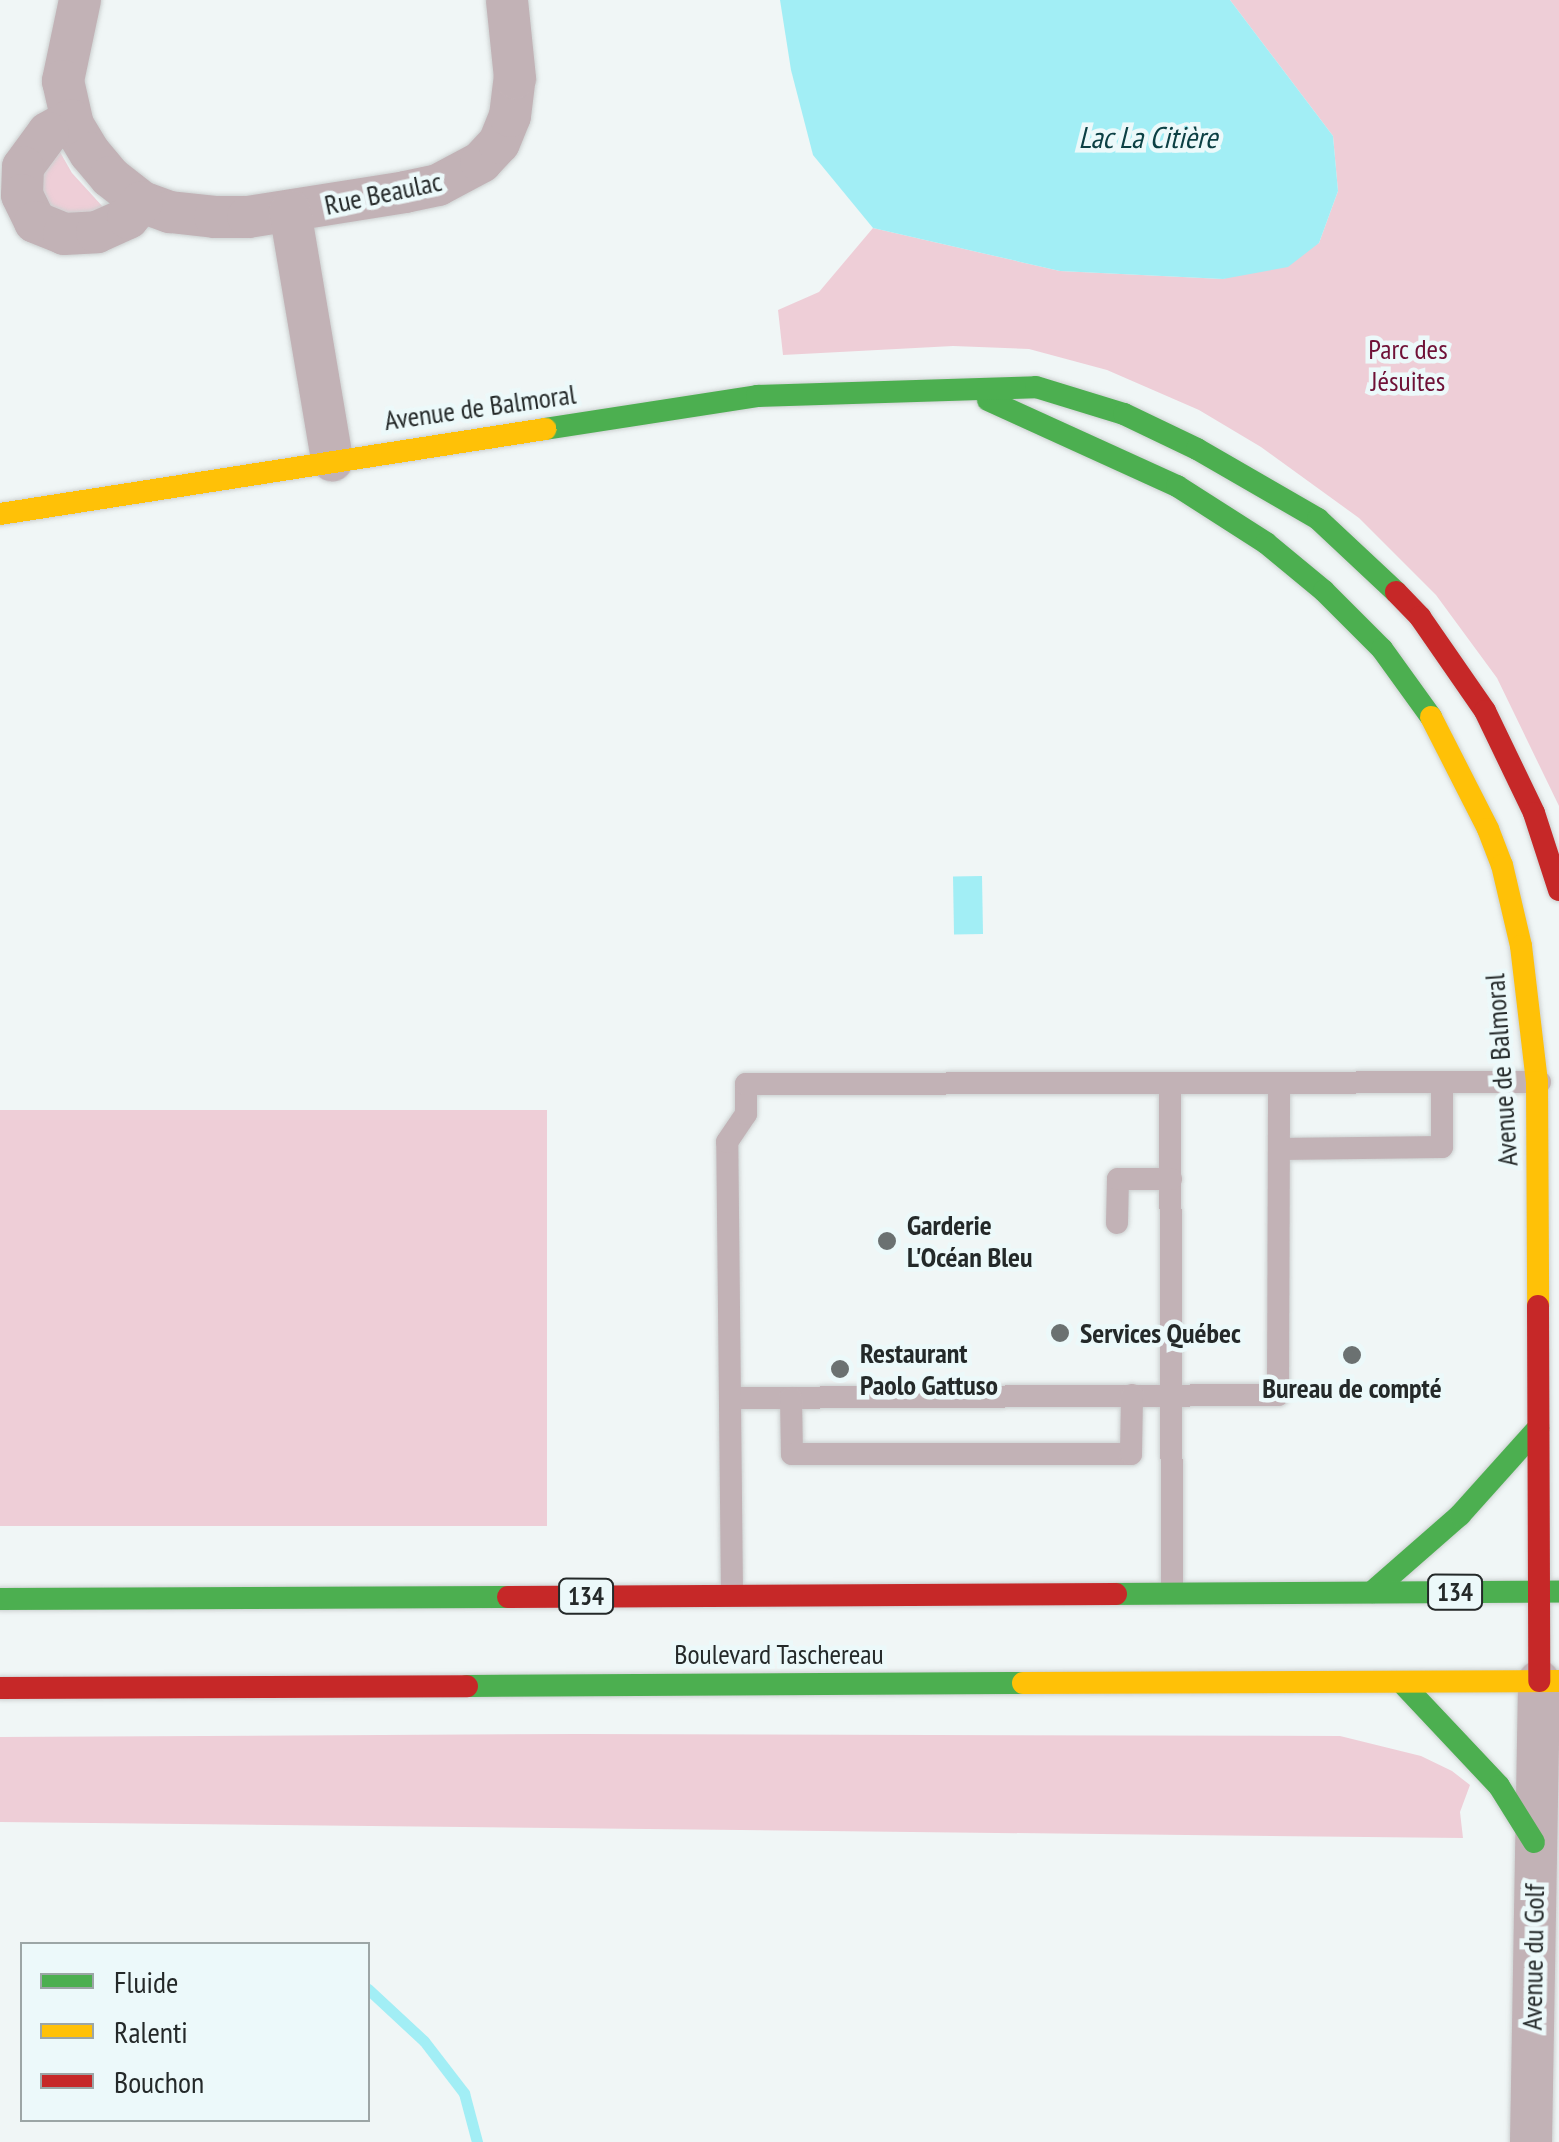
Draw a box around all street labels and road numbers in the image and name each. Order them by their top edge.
street label: Rue Beaulac [321,164,445,222]
street label: Avenue de Balmoral [382,377,578,437]
street label: Avenue de Balmoral [1478,973,1524,1167]
road number: 134 [1425,1572,1485,1612]
road number: 134 [556,1576,616,1616]
street label: Boulevard Taschereau [674,1637,884,1671]
street label: Avenue du Golf [1515,1883,1551,2031]

